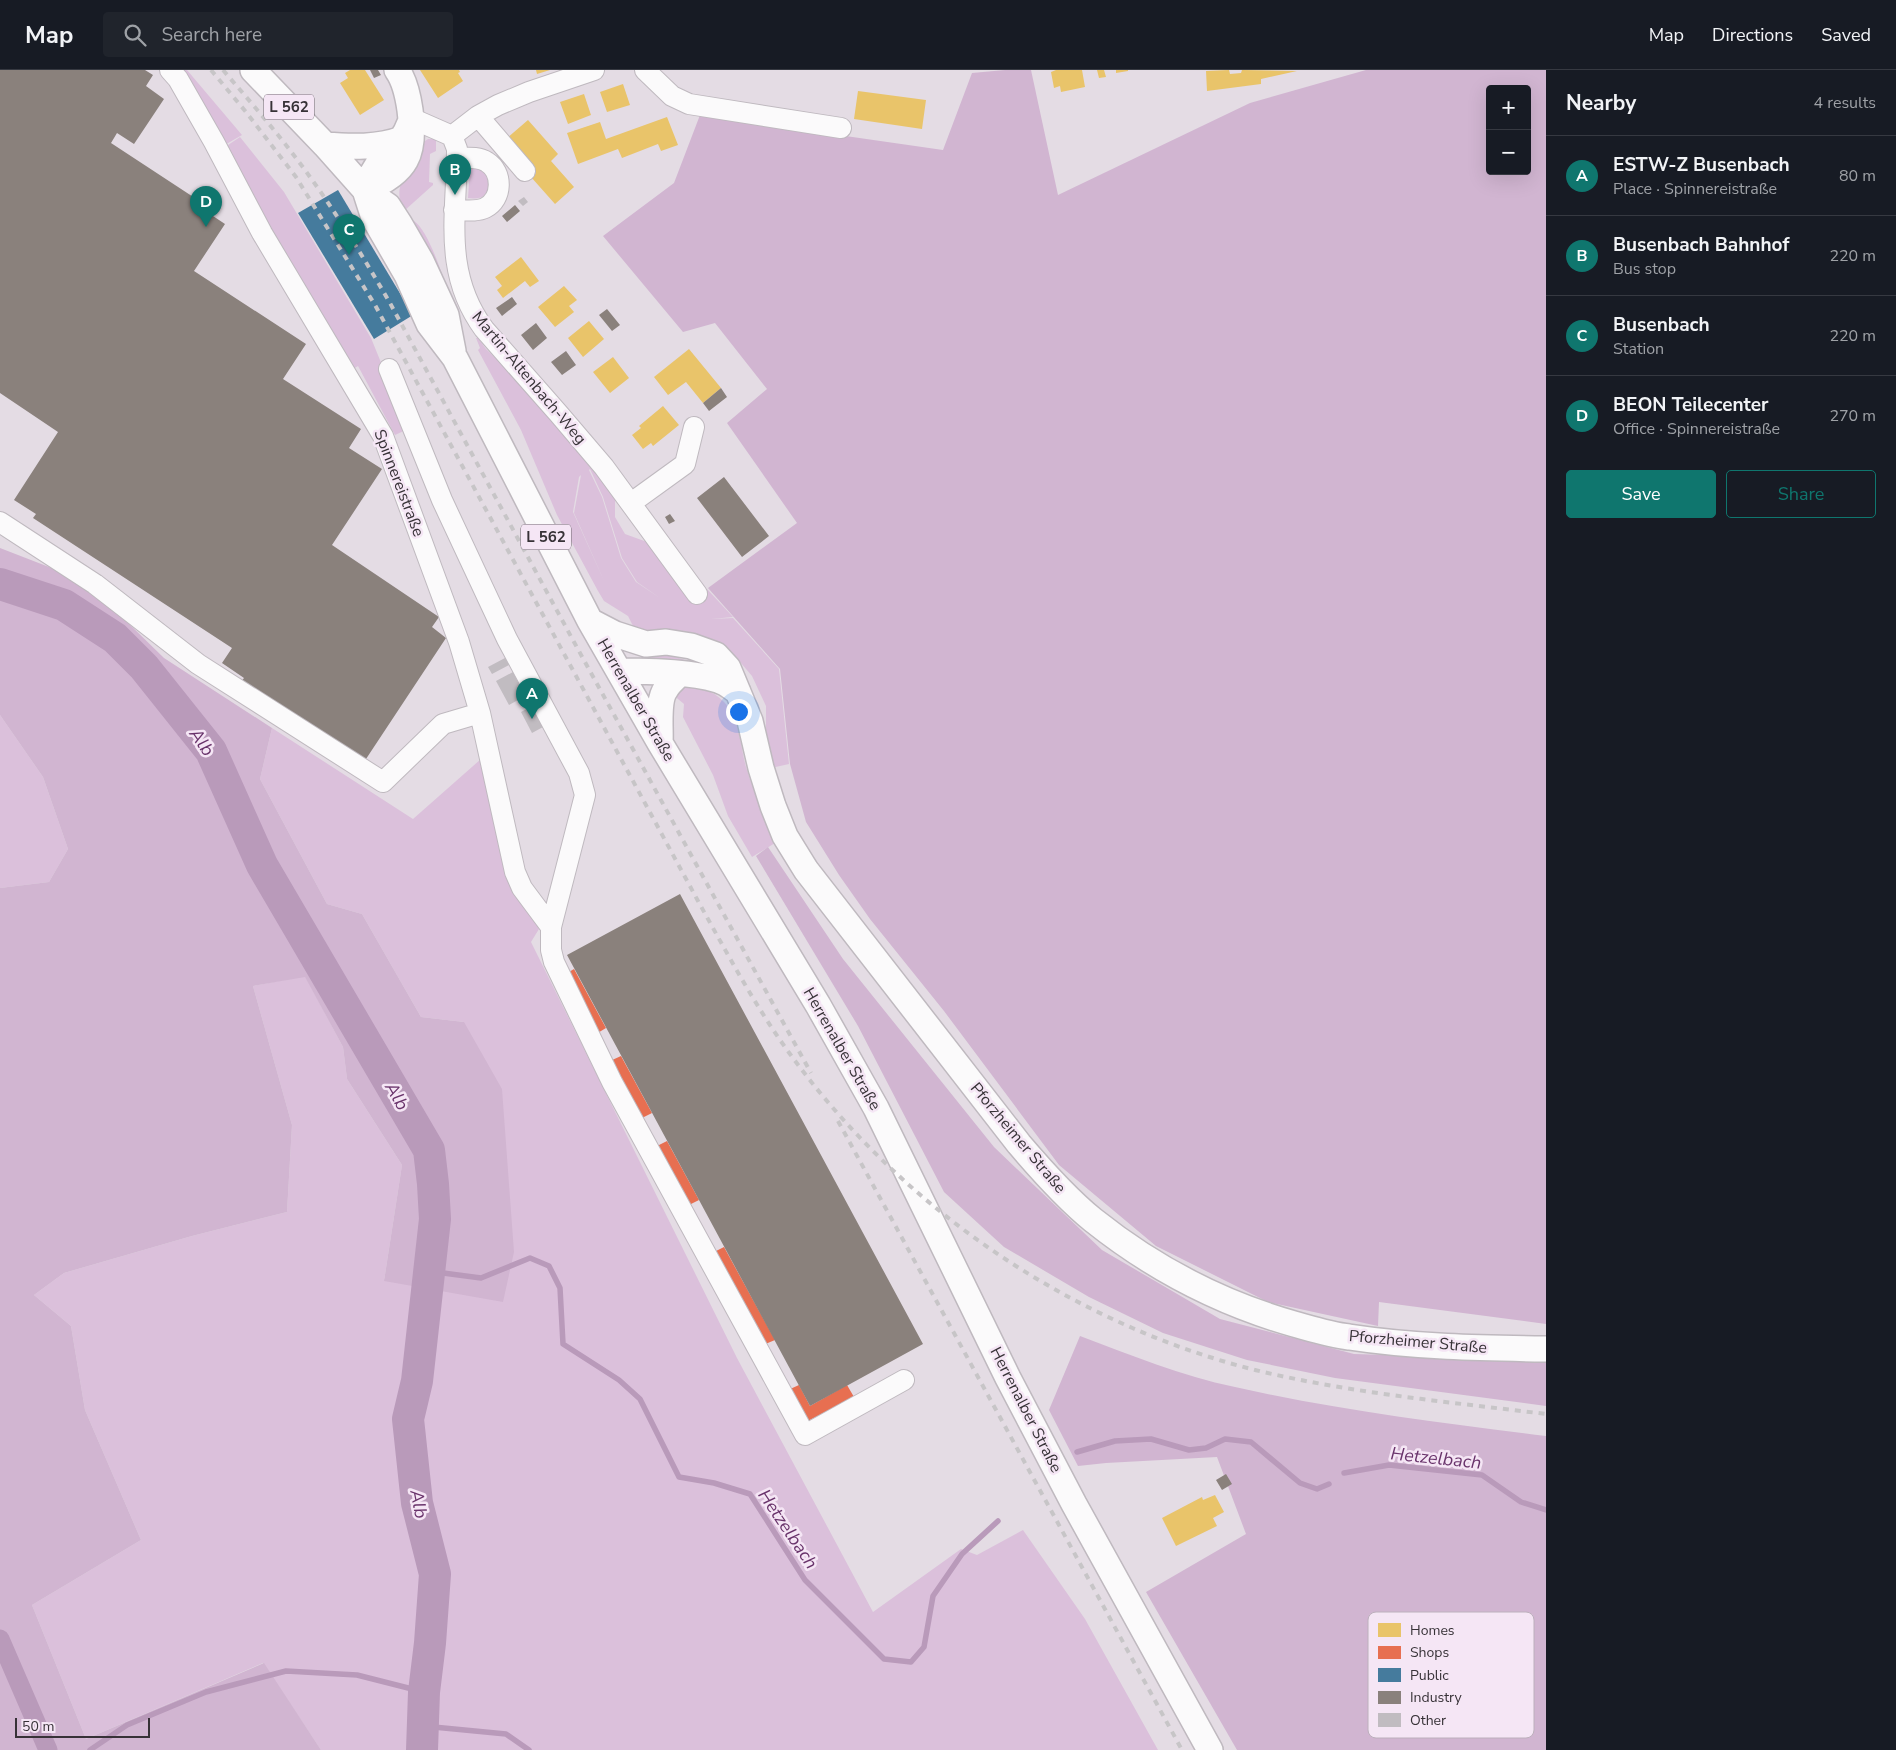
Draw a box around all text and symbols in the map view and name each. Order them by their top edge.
search box [103,12,453,57]
text: Map [25,19,73,51]
icon: search [121,21,149,49]
text: Search here [161,22,262,48]
text: Map [1649,23,1684,47]
text: Directions [1712,23,1793,47]
text: Saved [1821,23,1871,47]
map controls [1486,85,1531,175]
button: + [1486,85,1531,130]
text: Nearby [1566,89,1636,117]
text: 4 results [1814,92,1876,114]
road number: L 562 [264,94,314,120]
button: − [1486,130,1531,175]
text: ESTW-Z Busenbach [1613,152,1790,178]
pin: B [439,154,471,195]
text: A [1576,165,1588,187]
text: 80 m [1839,165,1876,187]
text: Place · Spinnereistraße [1613,178,1777,200]
pin: D [190,186,222,227]
pin: C [333,214,365,255]
text: Busenbach Bahnhof [1613,232,1789,258]
text: B [1576,245,1588,267]
text: 220 m [1829,245,1876,267]
text: Bus stop [1613,258,1676,280]
street label: Martin-Altenbach-Weg [467,307,591,449]
text: Busenbach [1613,312,1710,338]
text: C [1577,325,1587,347]
text: 220 m [1829,325,1876,347]
text: Station [1613,338,1664,360]
text: BEON Teilecenter [1613,392,1769,418]
text: D [1576,405,1588,427]
text: 270 m [1829,405,1876,427]
text: Office · Spinnereistraße [1613,418,1780,440]
street label: Spinnereistraße [368,426,430,540]
button: Save [1566,470,1716,518]
button: Share [1726,470,1876,518]
road number: L 562 [521,524,571,550]
street label: Herrenalber Straße [592,635,680,765]
pin: A [516,678,548,719]
your location [726,699,752,725]
water label: Alb [183,722,220,761]
street label: Herrenalber Straße [798,984,886,1114]
water label: Alb [379,1077,415,1115]
street label: Pforzheimer Straße [965,1078,1071,1198]
street label: Pforzheimer Straße [1348,1325,1488,1359]
street label: Herrenalber Straße [985,1343,1067,1477]
water label: Hetzelbach [1389,1441,1483,1475]
water label: Hetzelbach [753,1484,823,1574]
water label: Alb [404,1487,434,1521]
legend [1368,1612,1534,1738]
text: Homes [1410,1621,1455,1640]
text: Shops [1410,1643,1450,1662]
text: Public [1410,1666,1449,1685]
text: Industry [1410,1688,1463,1707]
text: Other [1410,1711,1446,1730]
scale bar [15,1715,150,1738]
text: 50 m [22,1717,54,1736]

